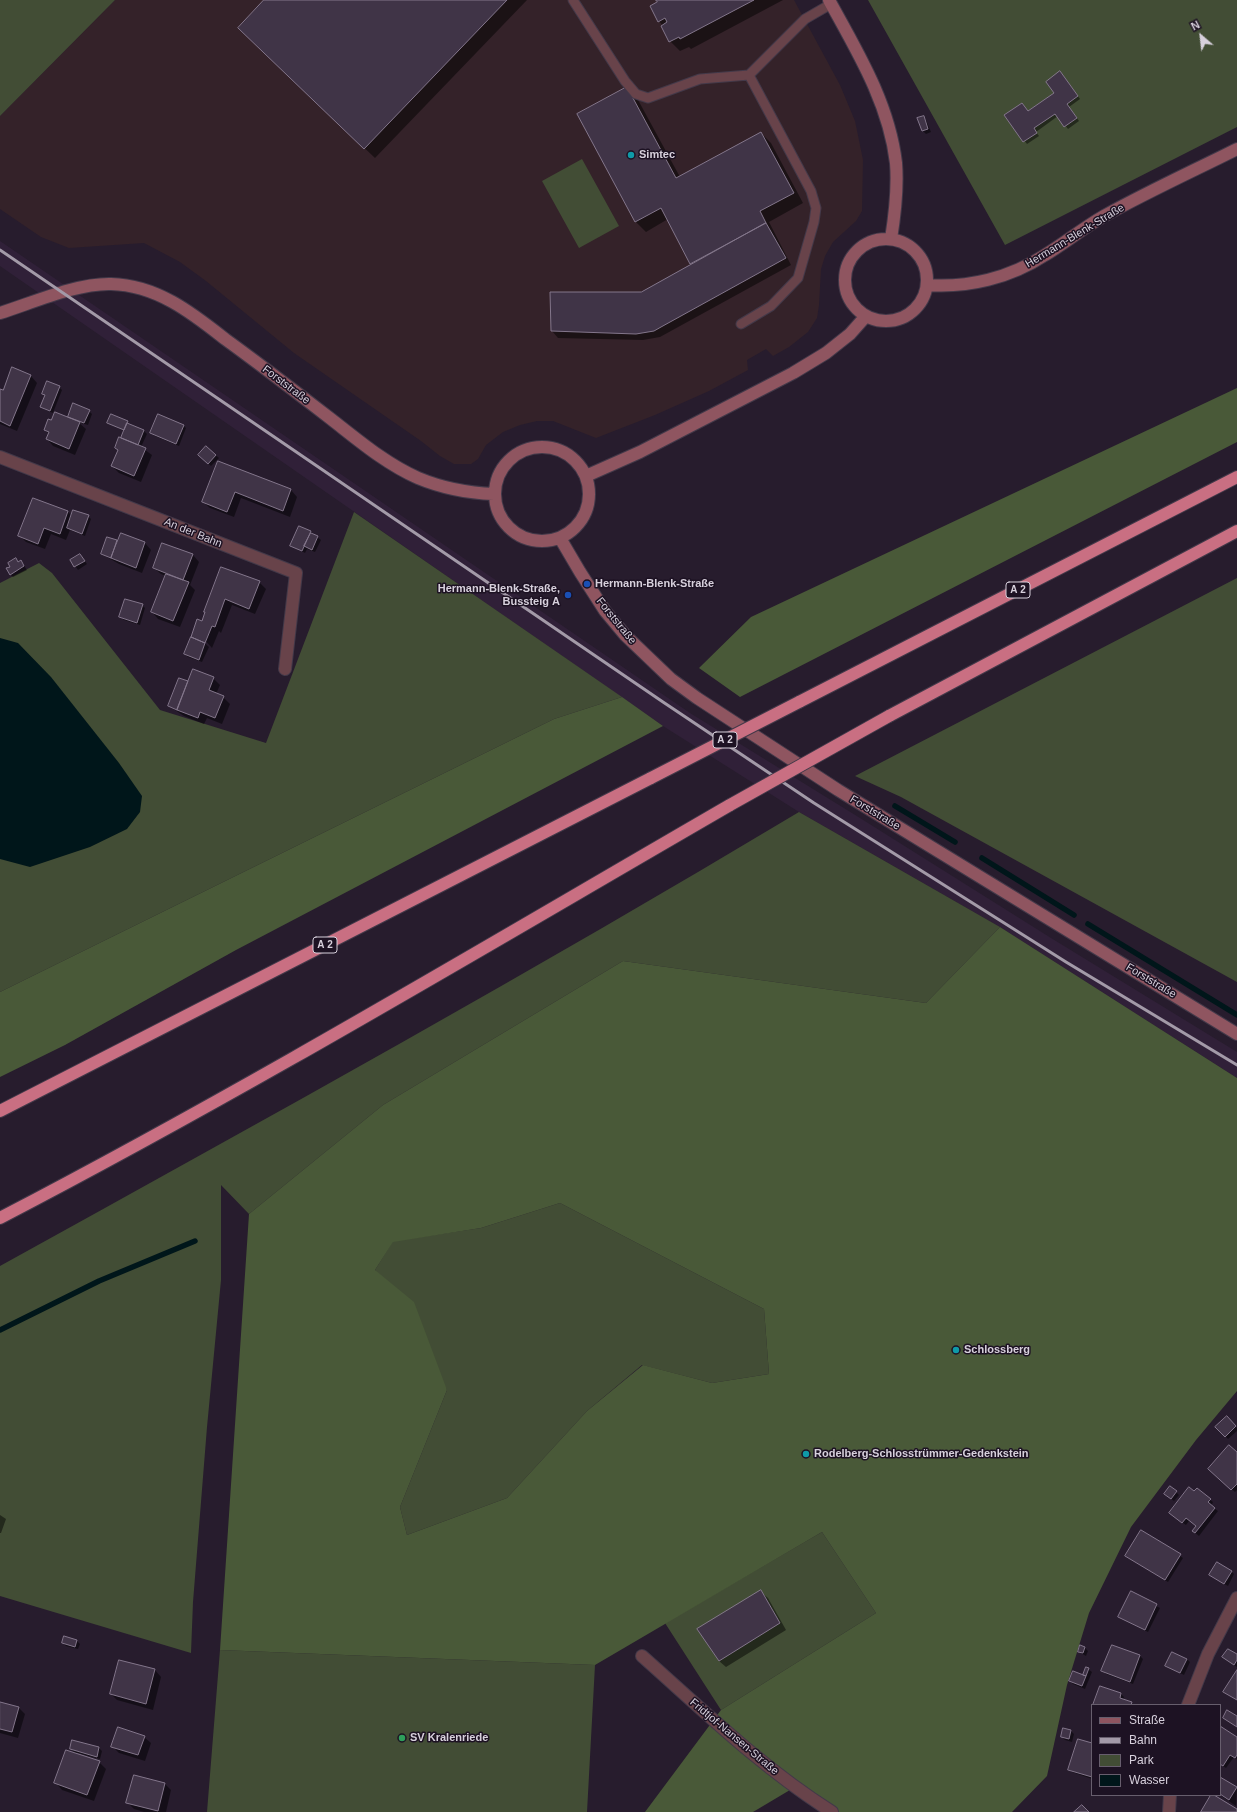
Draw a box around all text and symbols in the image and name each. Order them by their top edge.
north arrow [1181,16,1221,56]
text: N [1189,18,1202,33]
place label: Simtec [639,148,675,162]
marker: Simtec [626,150,636,160]
street label: Hermann-Blenk-Straße [1023,201,1127,271]
street label: Forststraße [260,363,312,407]
street label: An der Bahn [162,515,224,551]
place label: Hermann-Blenk-Straße [595,577,714,591]
marker: Hermann-Blenk-Straße [582,579,592,589]
place label: Hermann-Blenk-Straße, Bussteig A [438,582,560,608]
road number: A 2 [1006,582,1030,598]
marker: Hermann-Blenk-Straße, Bussteig A [563,590,573,600]
street label: Forststraße [593,595,639,647]
road number: A 2 [713,732,737,748]
street label: Forststraße [848,793,902,833]
road number: A 2 [313,937,337,953]
street label: Forststraße [1124,961,1178,1001]
place label: Schlossberg [964,1343,1030,1357]
marker: Schlossberg [951,1345,961,1355]
place label: Rodelberg-Schlosstrümmer-Gedenkstein [814,1447,1029,1461]
marker: Rodelberg-Schlosstrümmer-Gedenkstein [801,1449,811,1459]
street label: Fridtjof-Nansen-Straße [687,1696,781,1778]
legend [1091,1704,1221,1796]
text: Straße [1129,1713,1165,1727]
place label: SV Kralenriede [410,1731,488,1745]
marker: SV Kralenriede [397,1733,407,1743]
text: Bahn [1129,1733,1157,1747]
text: Park [1129,1753,1154,1767]
text: Wasser [1129,1773,1169,1787]

